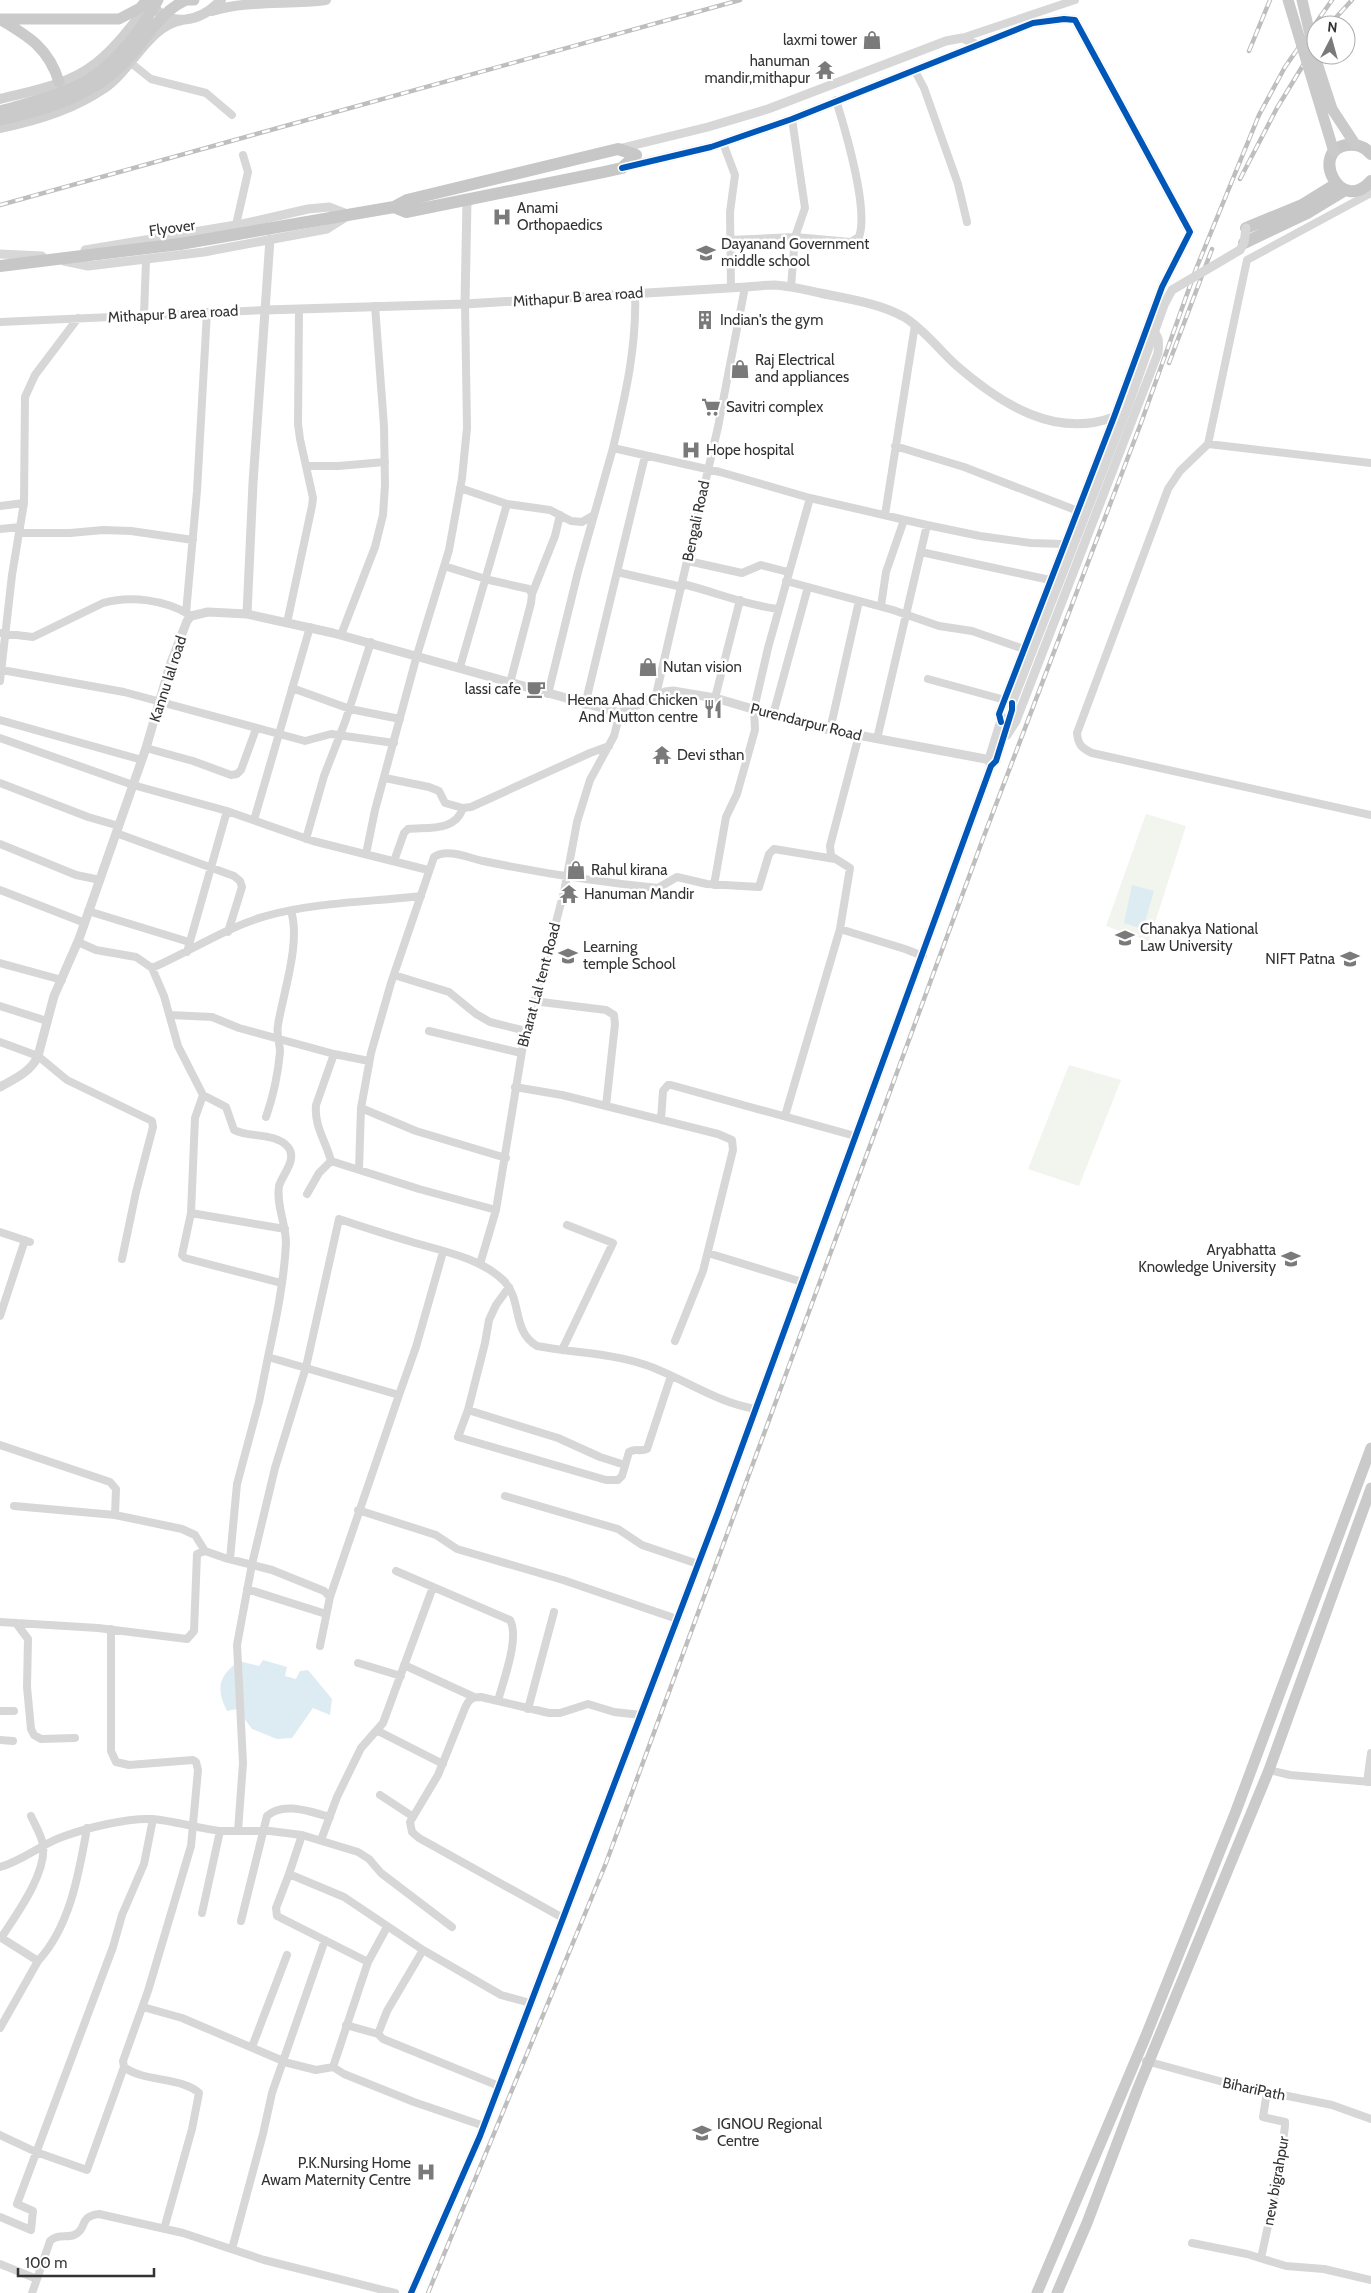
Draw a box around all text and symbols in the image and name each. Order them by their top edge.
north arrow [1306,15,1356,65]
text: N [1326,18,1338,37]
shop icon: laxmi tower [861,29,883,51]
place label: laxmi tower [783,31,857,49]
place label: hanuman mandir,mithapur [705,52,810,87]
temple icon: hanuman mandir,mithapur [814,59,836,81]
place label: Anami Orthopaedics [517,199,602,234]
hospital icon: Anami Orthopaedics [491,206,513,228]
street label: Flyover [148,216,197,240]
place label: Dayanand Government middle school [721,235,869,270]
school or university icon: Dayanand Government middle school [695,242,717,264]
street label: Mithapur B area road [512,283,644,311]
street label: Mithapur B area road [107,302,239,326]
building icon: Indian's the gym [694,309,716,331]
place label: Indian's the gym [720,311,823,329]
place label: Raj Electrical and appliances [755,351,849,386]
shop icon: Raj Electrical and appliances [729,358,751,380]
supermarket icon: Savitri complex [700,396,722,418]
place label: Savitri complex [726,398,823,416]
hospital icon: Hope hospital [680,439,702,461]
place label: Hope hospital [706,441,794,459]
street label: Bengali Road [679,479,713,563]
street label: Kannu lal road [146,634,190,724]
shop icon: Nutan vision [637,656,659,678]
place label: Nutan vision [663,658,742,676]
cafe icon: lassi cafe [525,678,547,700]
place label: lassi cafe [465,680,521,698]
place label: Heena Ahad Chicken And Mutton centre [567,691,698,726]
restaurant icon: Heena Ahad Chicken And Mutton centre [702,698,724,720]
street label: Purendarpur Road [748,699,864,745]
temple icon: Devi sthan [651,744,673,766]
place label: Devi sthan [677,746,744,764]
shop icon: Rahul kirana [565,859,587,881]
place label: Rahul kirana [591,861,668,879]
temple icon: Hanuman Mandir [558,883,580,905]
place label: Hanuman Mandir [584,885,694,903]
place label: Chanakya National Law University [1140,920,1258,955]
street label: Bharat Lal tent Road [514,921,564,1049]
school or university icon: Chanakya National Law University [1114,927,1136,949]
place label: Learning temple School [583,938,676,973]
school or university icon: Learning temple School [557,945,579,967]
school or university icon: NIFT Patna [1339,948,1361,970]
place label: NIFT Patna [1265,950,1336,968]
place label: Aryabhatta Knowledge University [1138,1241,1277,1276]
school or university icon: Aryabhatta Knowledge University [1280,1248,1302,1270]
street label: BihariPath [1221,2074,1287,2104]
place label: IGNOU Regional Centre [717,2115,822,2150]
school or university icon: IGNOU Regional Centre [691,2122,713,2144]
street label: new bigrahpur [1259,2135,1293,2227]
place label: P.K.Nursing Home Awam Maternity Centre [261,2154,411,2189]
hospital icon: P.K.Nursing Home Awam Maternity Centre [415,2161,437,2183]
scale bar [18,2246,154,2278]
text: 100 m [25,2254,67,2272]

